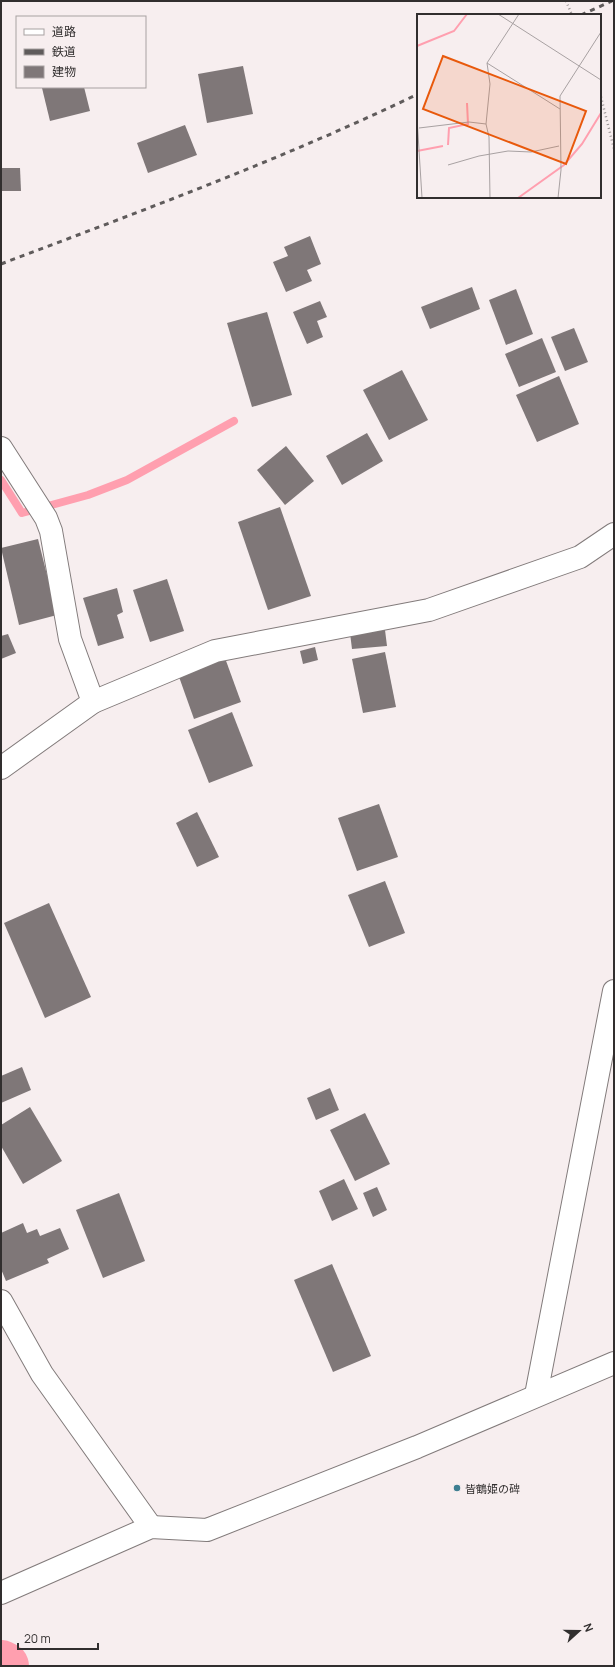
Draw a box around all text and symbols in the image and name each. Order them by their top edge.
inset map [417,14,601,198]
legend [16,16,146,88]
text: 道路 [52,23,76,40]
text: 鉄道 [52,43,76,60]
text: 建物 [52,63,76,80]
place label: 皆鶴姫の碑 [465,1481,520,1496]
marker: 皆鶴姫の碑 [452,1483,462,1493]
north arrow [559,1611,599,1651]
text: N [580,1621,597,1634]
scale bar [18,1625,98,1651]
text: 20 m [24,1630,51,1647]

